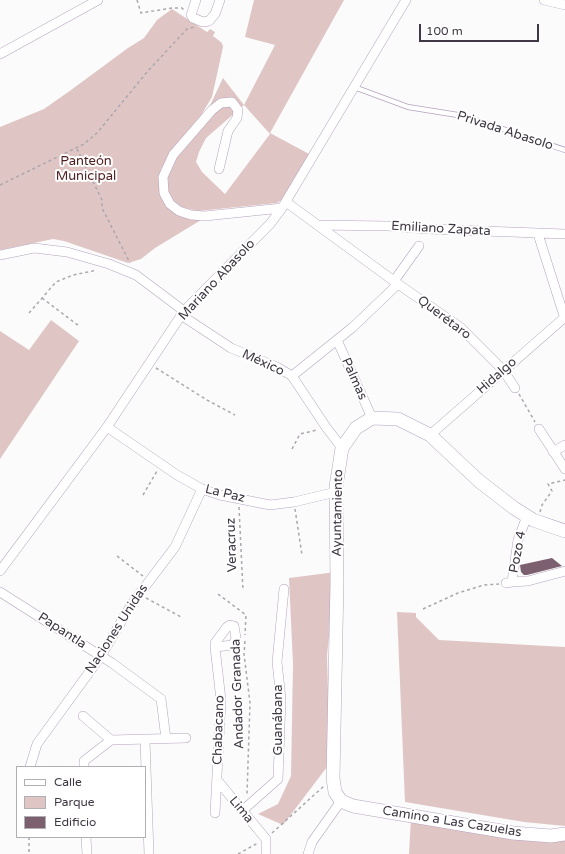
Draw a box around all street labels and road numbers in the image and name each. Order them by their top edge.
street label: Privada Abasolo [455,108,555,154]
street label: Emiliano Zapata [391,219,491,239]
street label: Mariano Abasolo [175,236,259,324]
street label: Querétaro [414,293,474,343]
street label: México [239,346,287,380]
street label: Hidalgo [474,354,520,398]
street label: Palmas [338,356,370,402]
street label: Ayuntamiento [329,469,347,557]
street label: La Paz [204,482,246,506]
street label: Veracruz [223,518,241,572]
street label: Pozo 4 [506,530,530,574]
street label: Naciones Unidas [82,581,152,677]
street label: Papantla [35,610,89,652]
street label: Andador Granada [228,639,248,749]
street label: Guanábana [271,684,287,756]
street label: Chabacano [210,695,228,765]
street label: Lima [225,794,257,826]
street label: Camino a Las Cazuelas [381,803,523,841]

